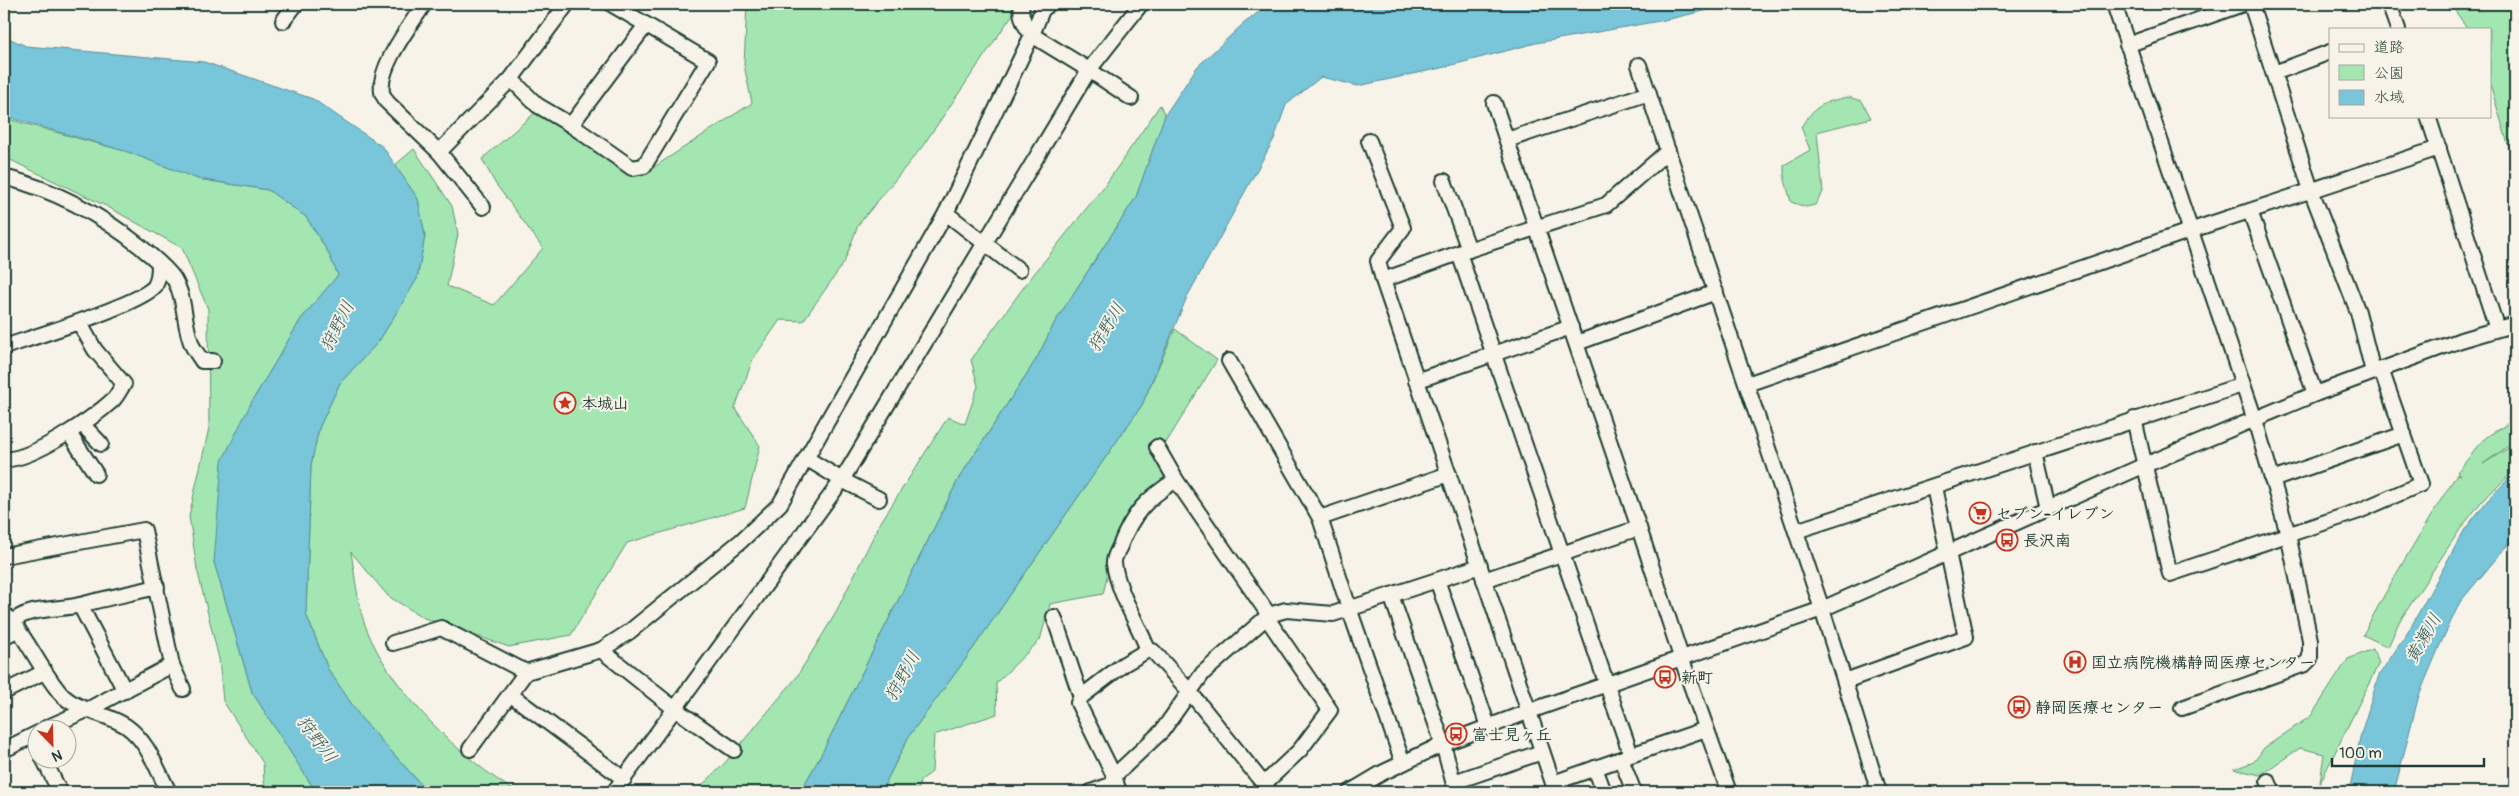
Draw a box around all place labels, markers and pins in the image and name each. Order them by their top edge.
place icon: 本城山 [553,391,577,415]
place label: 本城山 [581,394,629,414]
supermarket icon: セブン-イレブン [1968,501,1992,525]
place label: セブン-イレブン [1996,504,2115,524]
bus stop icon: 長沢南 [1995,528,2019,552]
place label: 長沢南 [2023,531,2071,551]
hospital icon: 国立病院機構静岡医療センター [2063,650,2087,674]
place label: 国立病院機構静岡医療センター [2091,653,2315,673]
bus stop icon: 新町 [1653,665,1677,689]
place label: 新町 [1681,668,1713,688]
bus stop icon: 静岡医療センター [2007,695,2031,719]
place label: 静岡医療センター [2035,698,2163,718]
bus stop icon: 富士見ヶ丘 [1444,722,1468,746]
place label: 富士見ヶ丘 [1472,725,1552,745]

